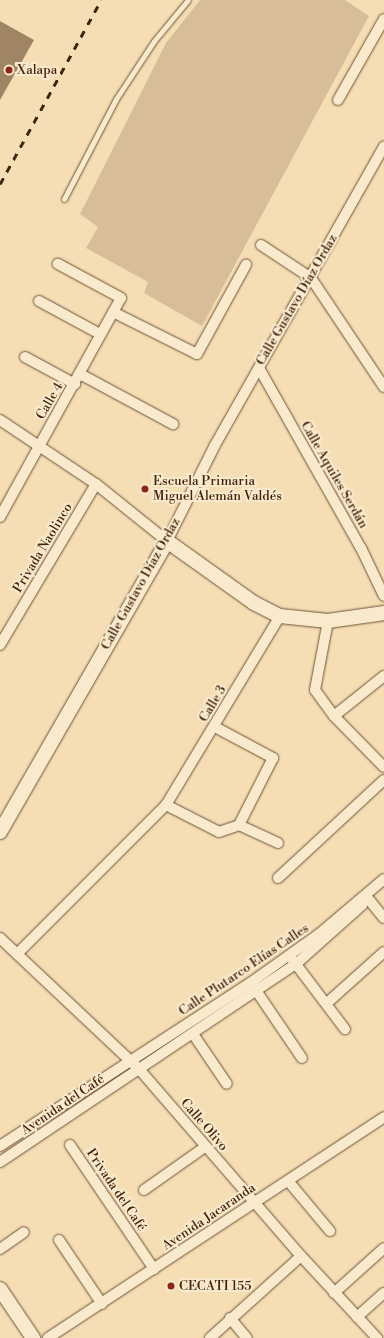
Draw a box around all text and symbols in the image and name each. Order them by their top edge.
place label: Xalapa [17,62,57,78]
marker: Xalapa [4,65,14,75]
street label: Calle Gustavo Díaz Ordaz [253,232,341,368]
street label: Calle 4 [33,380,67,422]
street label: Calle Aquiles Serdán [297,419,371,531]
place label: Escuela Primaria Miguel Alemán Valdés [153,474,282,505]
marker: Escuela Primaria Miguel Alemán Valdés [140,484,150,494]
street label: Privada Naolinco [10,500,76,596]
street label: Calle Gustavo Díaz Ordaz [98,515,184,653]
street label: Calle 3 [196,683,230,725]
street label: Calle Plutarco Elías Calles [176,921,312,1019]
street label: Avenida del Café [19,1071,107,1139]
street label: Calle Olivo [177,1096,231,1154]
street label: Privada del Café [83,1146,149,1234]
street label: Avenida Jacaranda [160,1180,258,1254]
place label: CECATI 155 [179,1278,251,1294]
marker: CECATI 155 [166,1281,176,1291]

